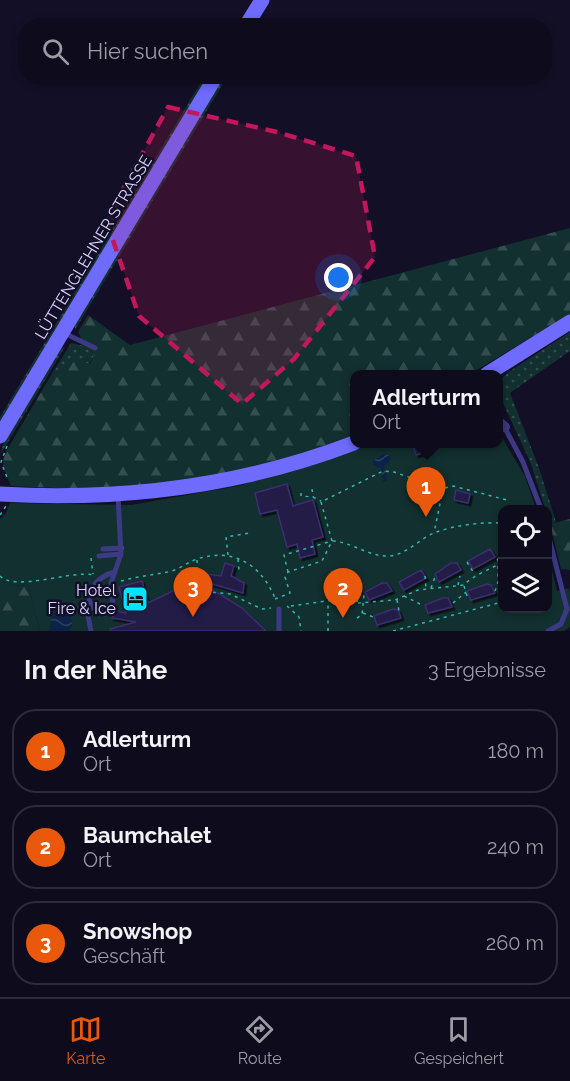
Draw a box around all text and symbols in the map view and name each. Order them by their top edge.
search box [18,18,552,84]
icon: search [39,35,72,68]
text: Hier suchen [87,38,208,64]
street label: LÜTTENGLEHNER STRASSE [30,151,156,343]
your location [324,263,353,292]
popup [350,370,503,448]
text: Adlerturm [372,384,481,410]
text: Ort [372,410,401,434]
pin: 1 [406,468,446,517]
map controls [498,505,552,613]
button: locate [498,505,552,559]
button: layers [498,559,552,613]
pin: 3 [174,568,212,617]
pin: 2 [324,568,362,618]
place label: Hotel Fire & Ice [48,581,117,618]
hotel icon: Hotel Fire & Ice [120,584,150,614]
text: In der Nähe [24,655,167,685]
text: 3 Ergebnisse [428,658,546,682]
text: Adlerturm [83,726,191,752]
text: 1 [41,739,50,763]
text: 180 m [488,739,544,763]
text: Ort [83,752,112,776]
text: Baumchalet [83,822,211,848]
text: 2 [40,835,51,859]
text: 240 m [487,835,544,859]
text: Ort [83,848,112,872]
text: Snowshop [83,918,192,944]
text: 3 [40,931,51,955]
text: 260 m [486,931,544,955]
text: Geschäft [83,944,165,968]
tab: Karte [66,1013,105,1068]
tab: Route [238,1013,282,1068]
tab: Gespeichert [414,1013,504,1068]

